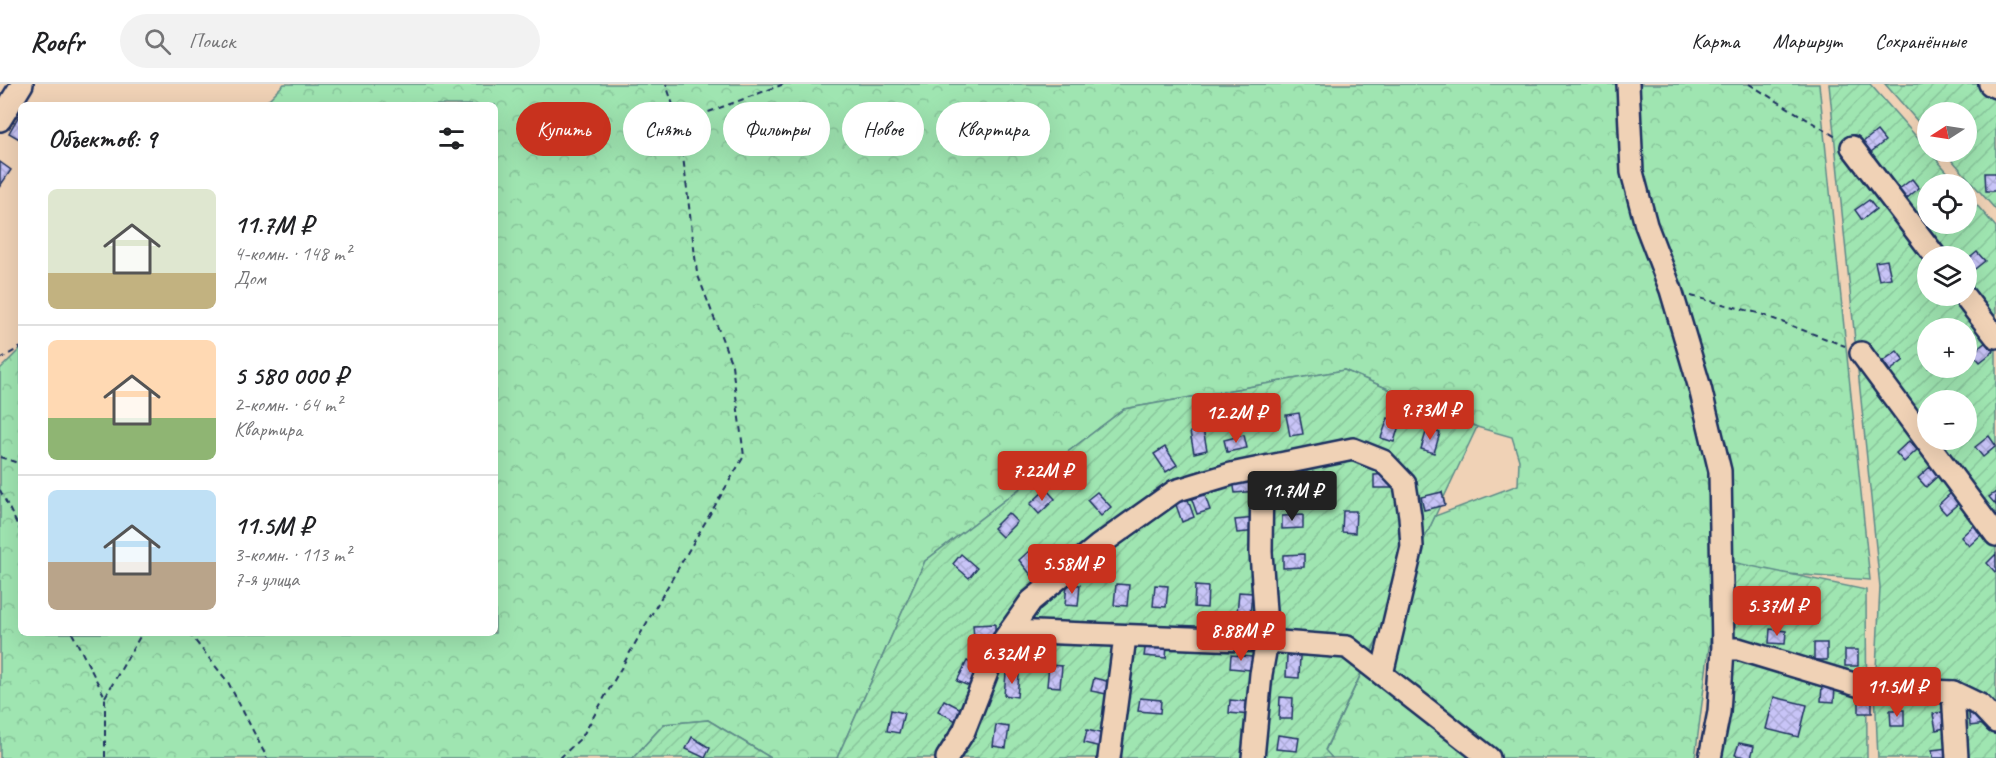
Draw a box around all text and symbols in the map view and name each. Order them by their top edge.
search box [120,14,540,68]
text: Roofr [30,24,84,59]
icon: search [141,25,174,58]
text: Поиск [189,27,235,55]
text: Карта [1691,28,1740,54]
text: Маршрут [1773,28,1842,54]
text: Сохранённые [1875,28,1966,54]
chip: Купить [516,102,611,156]
chip: Снять [623,102,711,156]
chip: Фильтры [723,102,830,156]
chip: Новое [842,102,924,156]
chip: Квартира [936,102,1050,156]
north arrow [1917,102,1977,162]
map controls [1917,102,1977,450]
text: Объектов: 9 [48,122,156,155]
icon: filters [435,122,468,155]
button: locate [1917,174,1977,234]
text: 11.7M ₽ [234,208,313,241]
icon: home [96,213,168,285]
text: 4-комн. · 148 m² [234,241,351,266]
button: layers [1917,246,1977,306]
text: Дом [234,266,266,291]
button: + [1917,318,1977,378]
text: 5 580 000 ₽ [234,359,347,392]
icon: home [96,364,168,436]
pin: 9.73M ₽ [1375,390,1485,441]
button: − [1917,390,1977,450]
text: 2-комн. · 64 m² [234,392,342,417]
pin: 12.2M ₽ [1181,393,1291,444]
text: 9.73M ₽ [1400,397,1460,422]
text: 12.2M ₽ [1206,400,1266,425]
text: Квартира [234,417,302,442]
pin: 7.22M ₽ [987,451,1097,502]
text: 7.22M ₽ [1012,458,1072,483]
pin: 11.7M ₽ [1237,471,1347,522]
text: 11.7M ₽ [1262,478,1322,503]
text: 11.5M ₽ [234,509,313,542]
icon: home [96,514,168,586]
text: 3-комн. · 113 m² [234,542,351,567]
pin: 5.58M ₽ [1017,544,1127,595]
text: 5.58M ₽ [1042,551,1102,576]
text: 7-я улица [234,567,299,592]
pin: 5.37M ₽ [1722,586,1832,637]
text: 5.37M ₽ [1747,593,1807,618]
pin: 8.88M ₽ [1186,611,1296,662]
text: 8.88M ₽ [1211,618,1271,643]
pin: 6.32M ₽ [957,634,1067,685]
text: 6.32M ₽ [981,641,1043,666]
pin: 11.5M ₽ [1842,667,1952,718]
text: 11.5M ₽ [1867,674,1927,699]

